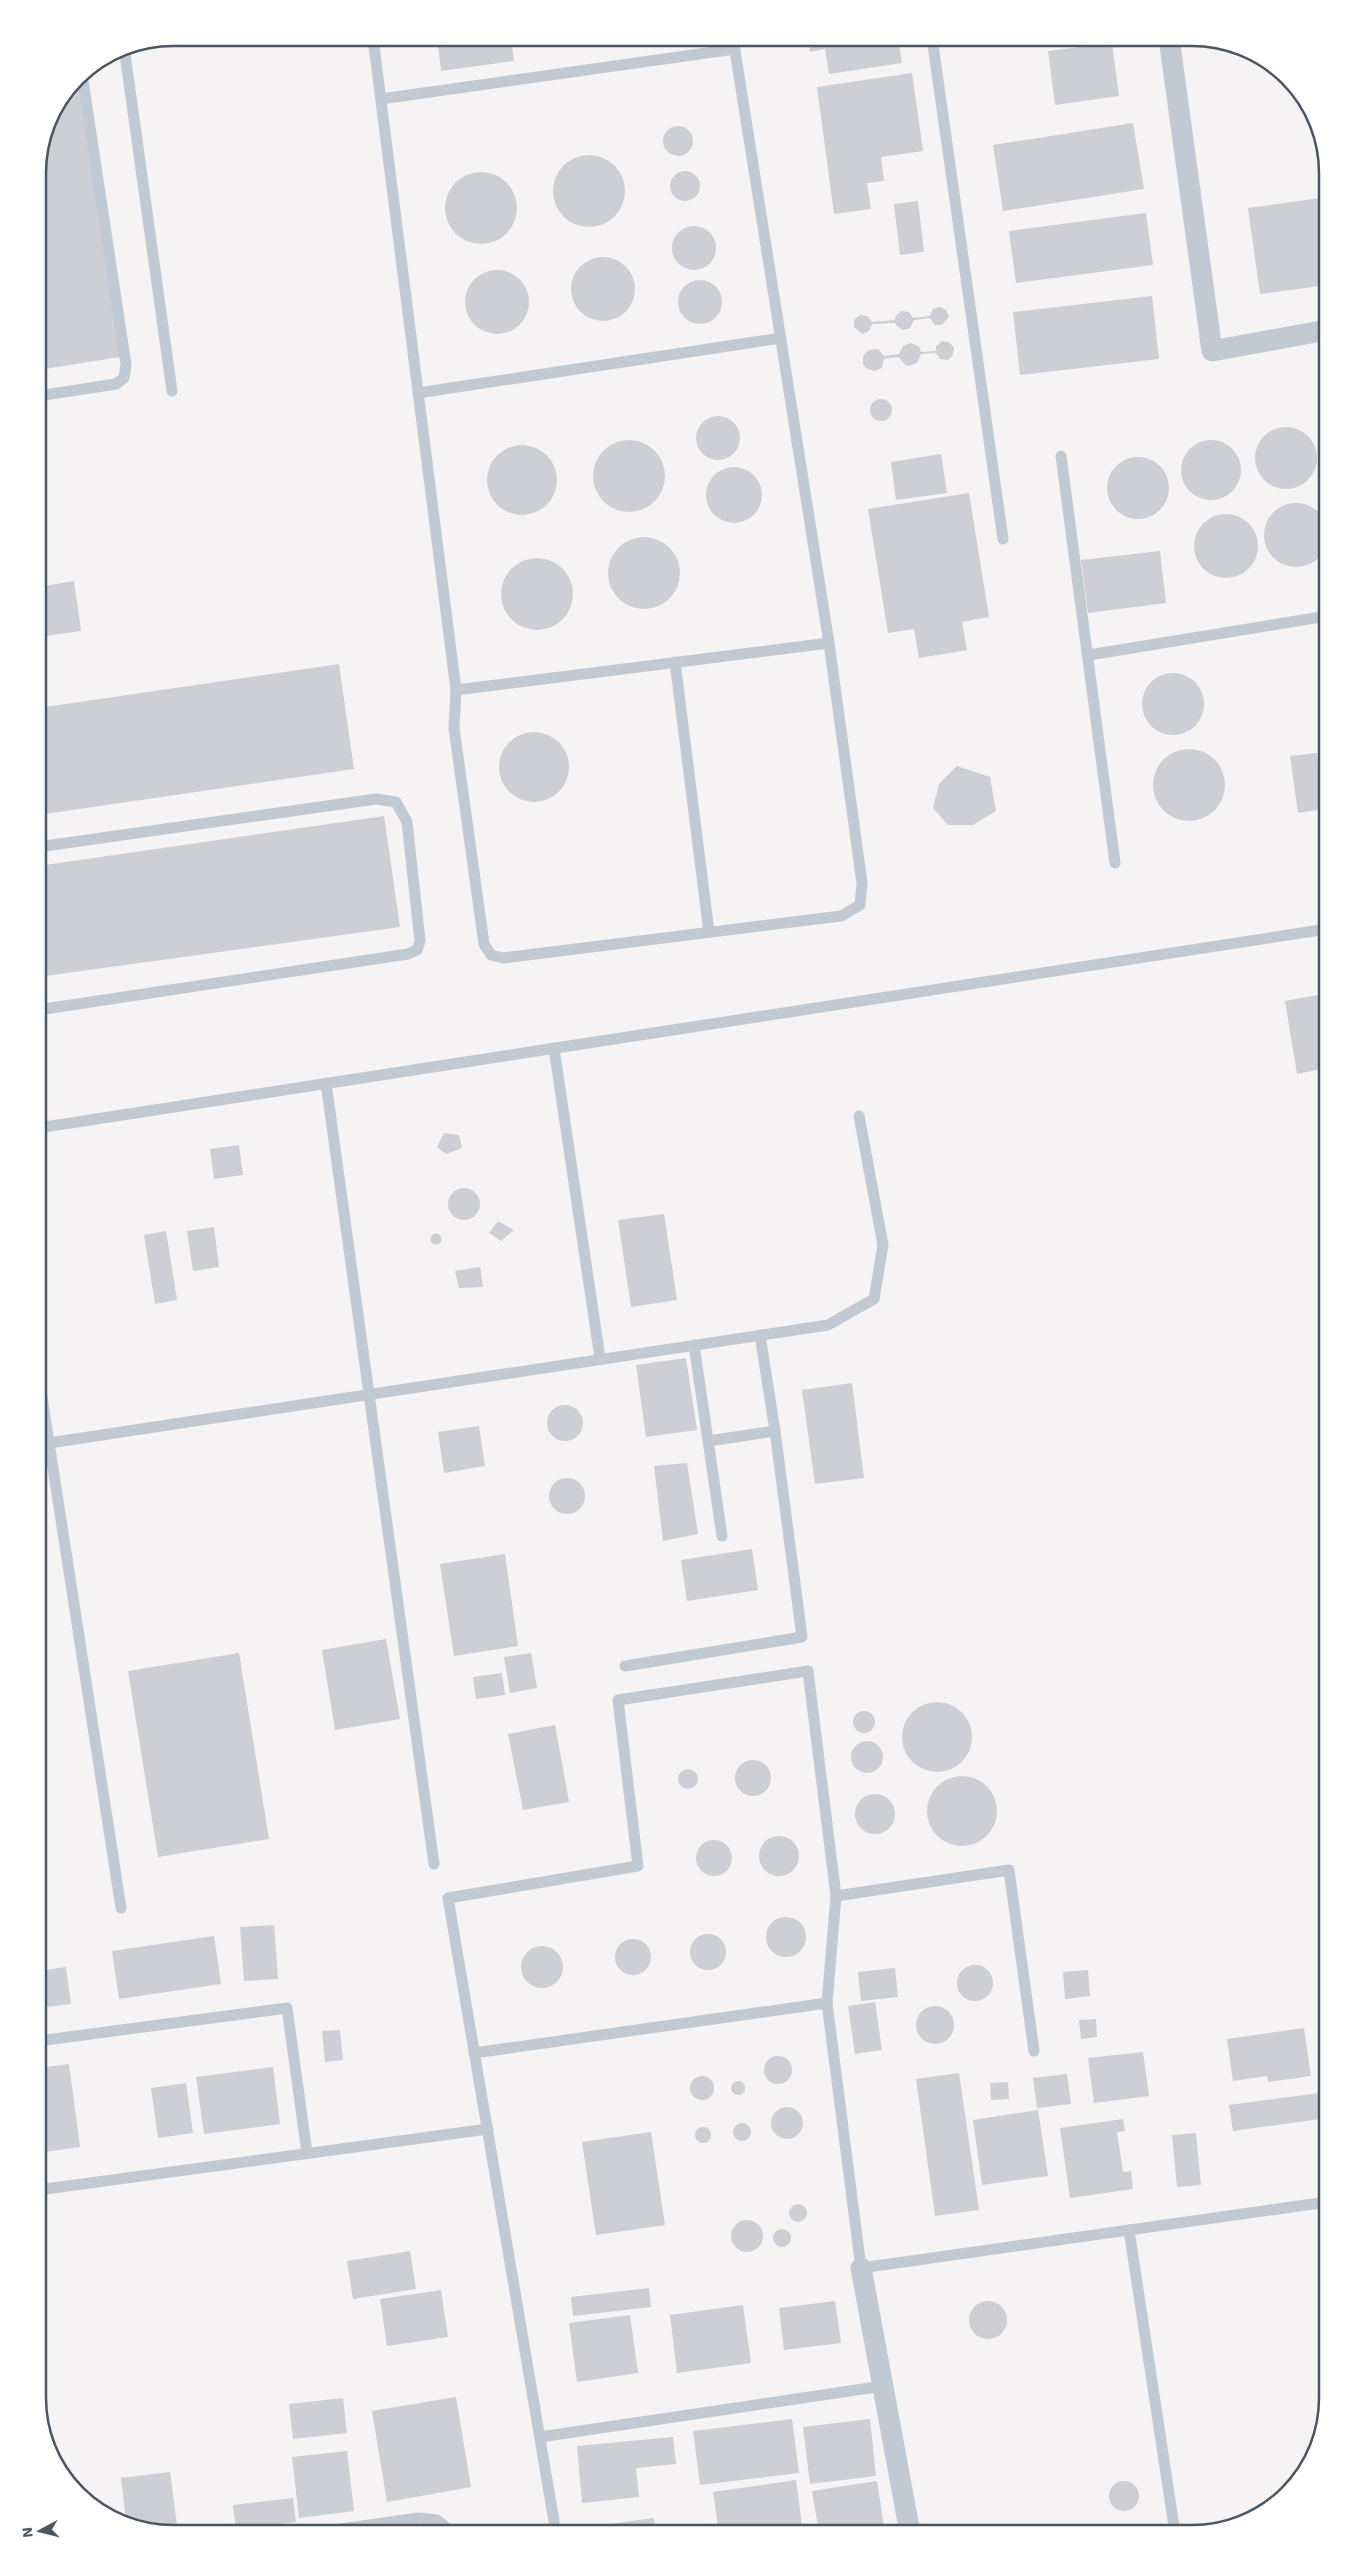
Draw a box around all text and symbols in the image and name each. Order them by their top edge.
north arrow [15,2506,65,2556]
text: N [19,2526,36,2539]

